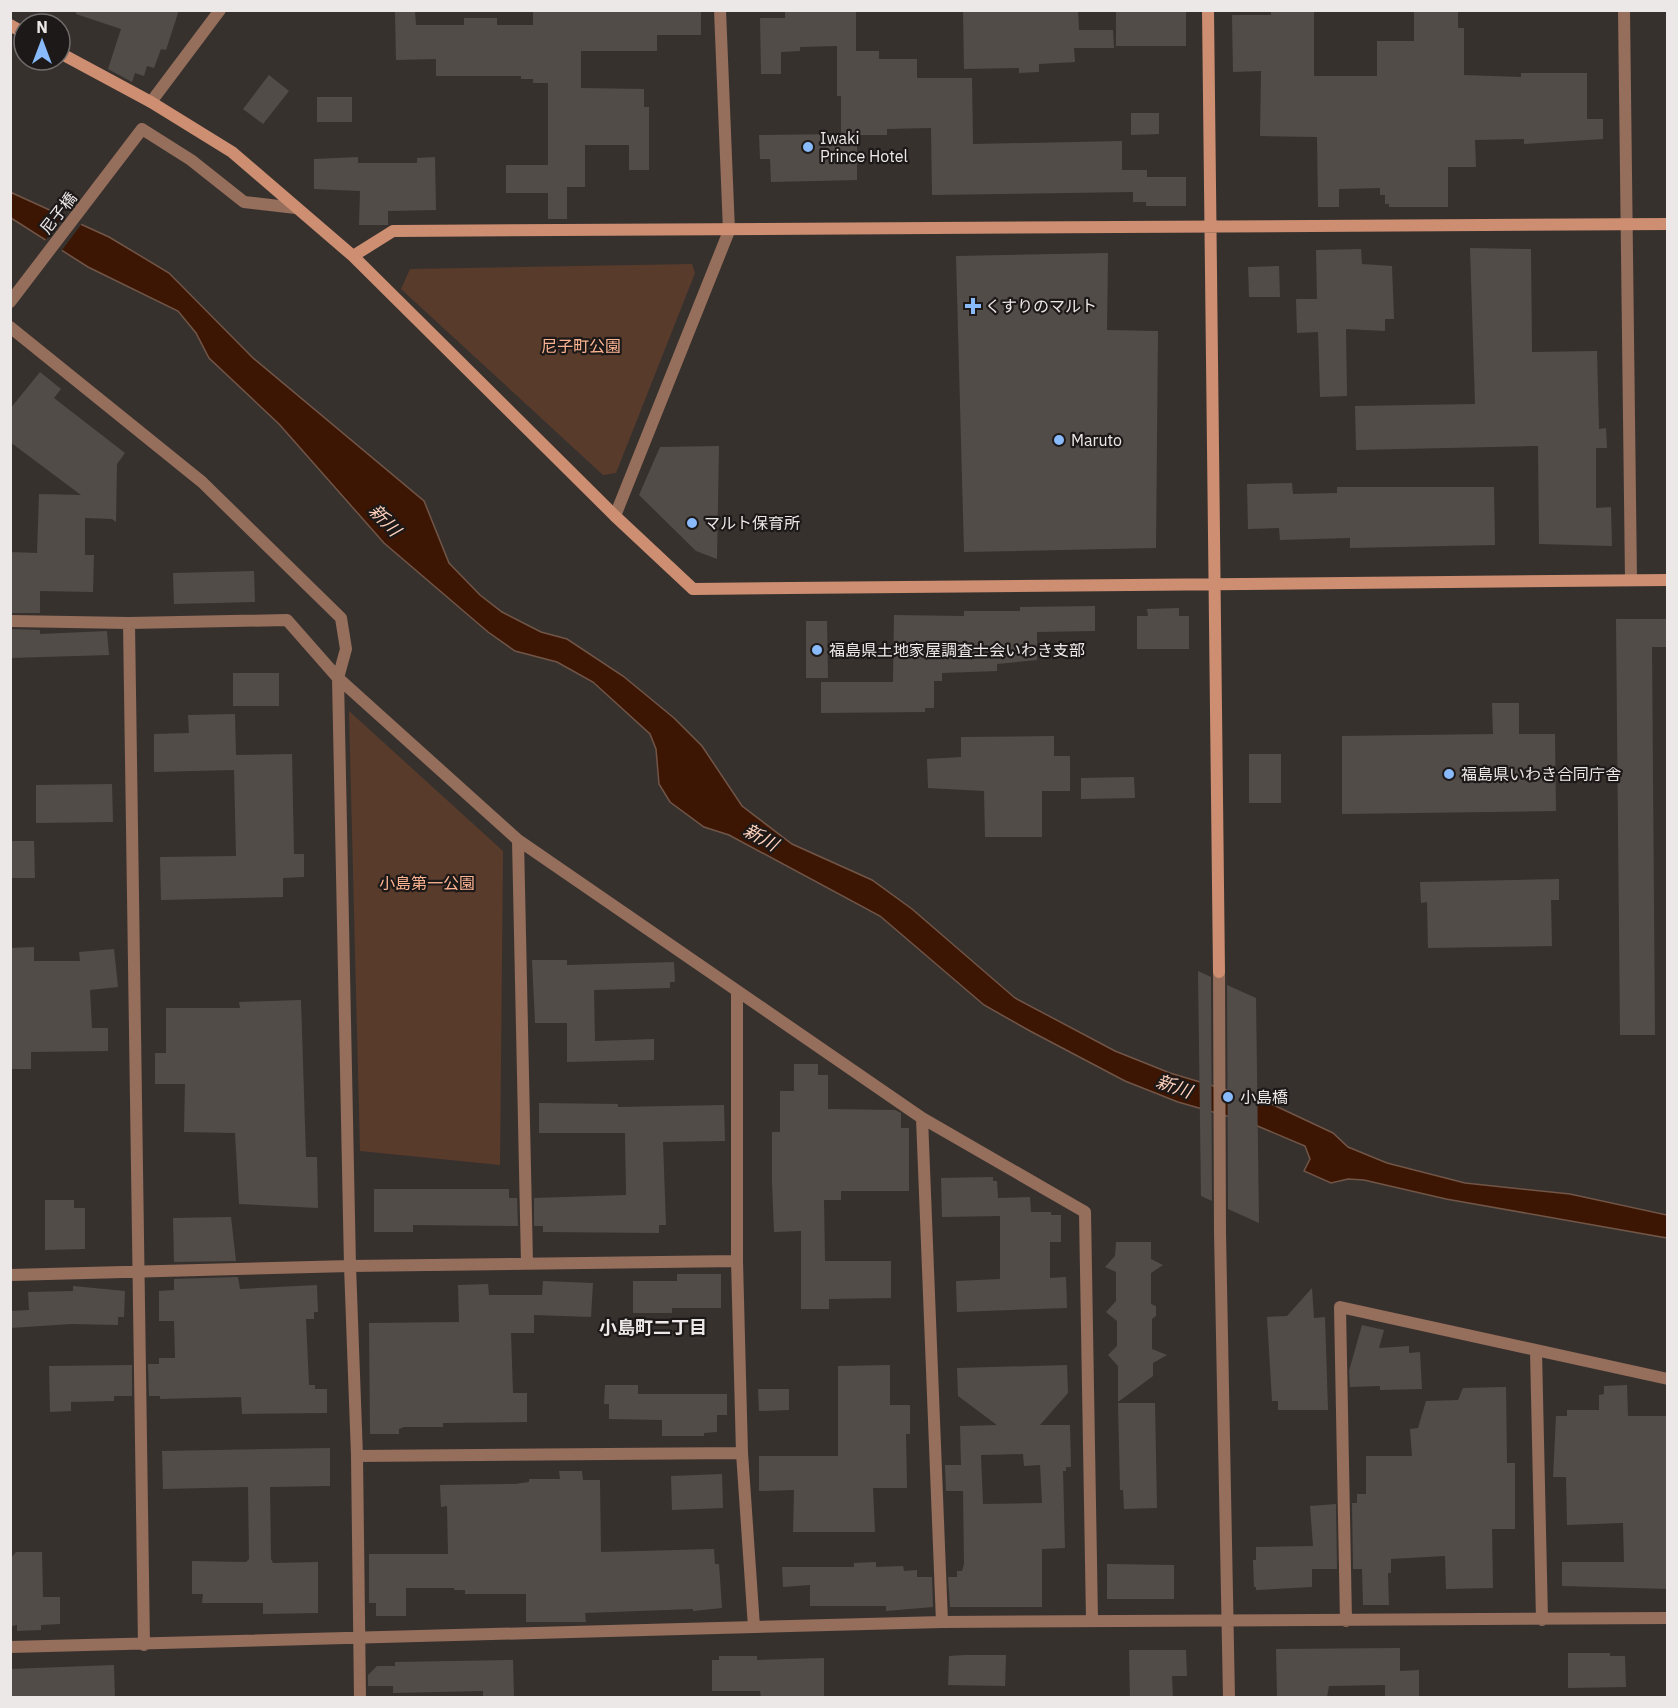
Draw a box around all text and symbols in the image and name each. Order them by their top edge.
north arrow [12,12,72,72]
text: N [36,17,48,37]
place label: Iwaki Prince Hotel [820,128,908,166]
marker: Iwaki Prince Hotel [801,140,815,154]
street label: 尼子橋 [35,188,81,238]
place label: くすりのマルト [985,296,1097,316]
marker: くすりのマルト [966,299,980,313]
park label: 尼子町公園 [541,336,621,356]
place label: Maruto [1071,430,1122,450]
marker: Maruto [1052,433,1066,447]
water label: 新川 [364,499,407,542]
place label: マルト保育所 [704,513,800,533]
marker: マルト保育所 [685,516,699,530]
place label: 福島県土地家屋調査士会いわき支部 [829,640,1085,660]
marker: 福島県土地家屋調査士会いわき支部 [810,643,824,657]
place label: 福島県いわき合同庁舎 [1461,764,1621,784]
marker: 福島県いわき合同庁舎 [1442,767,1456,781]
water label: 新川 [740,818,784,857]
park label: 小島第一公園 [379,873,475,893]
water label: 新川 [1153,1069,1197,1103]
place label: 小島橋 [1240,1087,1288,1107]
marker: 小島橋 [1221,1090,1235,1104]
district label: 小島町二丁目 [599,1316,707,1339]

